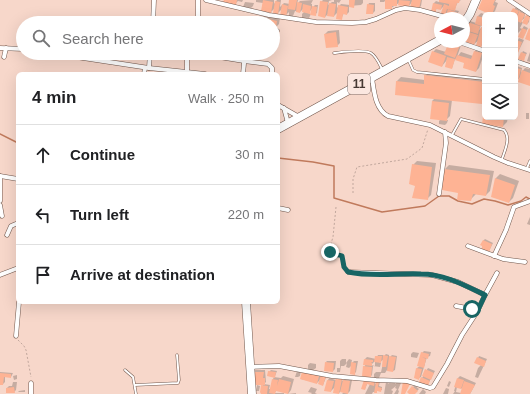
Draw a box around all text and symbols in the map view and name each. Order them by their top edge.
north arrow [434,12,470,48]
map controls [482,12,518,120]
button: + [482,12,518,48]
search box [16,16,280,60]
icon: search [30,27,52,49]
text: Search here [62,30,144,47]
button: − [482,48,518,84]
road number: 11 [348,74,370,94]
button: layers [482,84,518,120]
text: 4 min [32,88,76,107]
text: Walk · 250 m [188,91,264,106]
icon: ahead [32,144,54,166]
text: Continue [70,146,135,163]
text: 30 m [235,147,264,162]
icon: left [32,204,54,226]
text: Turn left [70,206,129,223]
text: 220 m [228,207,264,222]
route end [321,243,339,261]
icon: arrive [32,264,54,286]
text: Arrive at destination [70,266,215,283]
route start [463,300,481,318]

